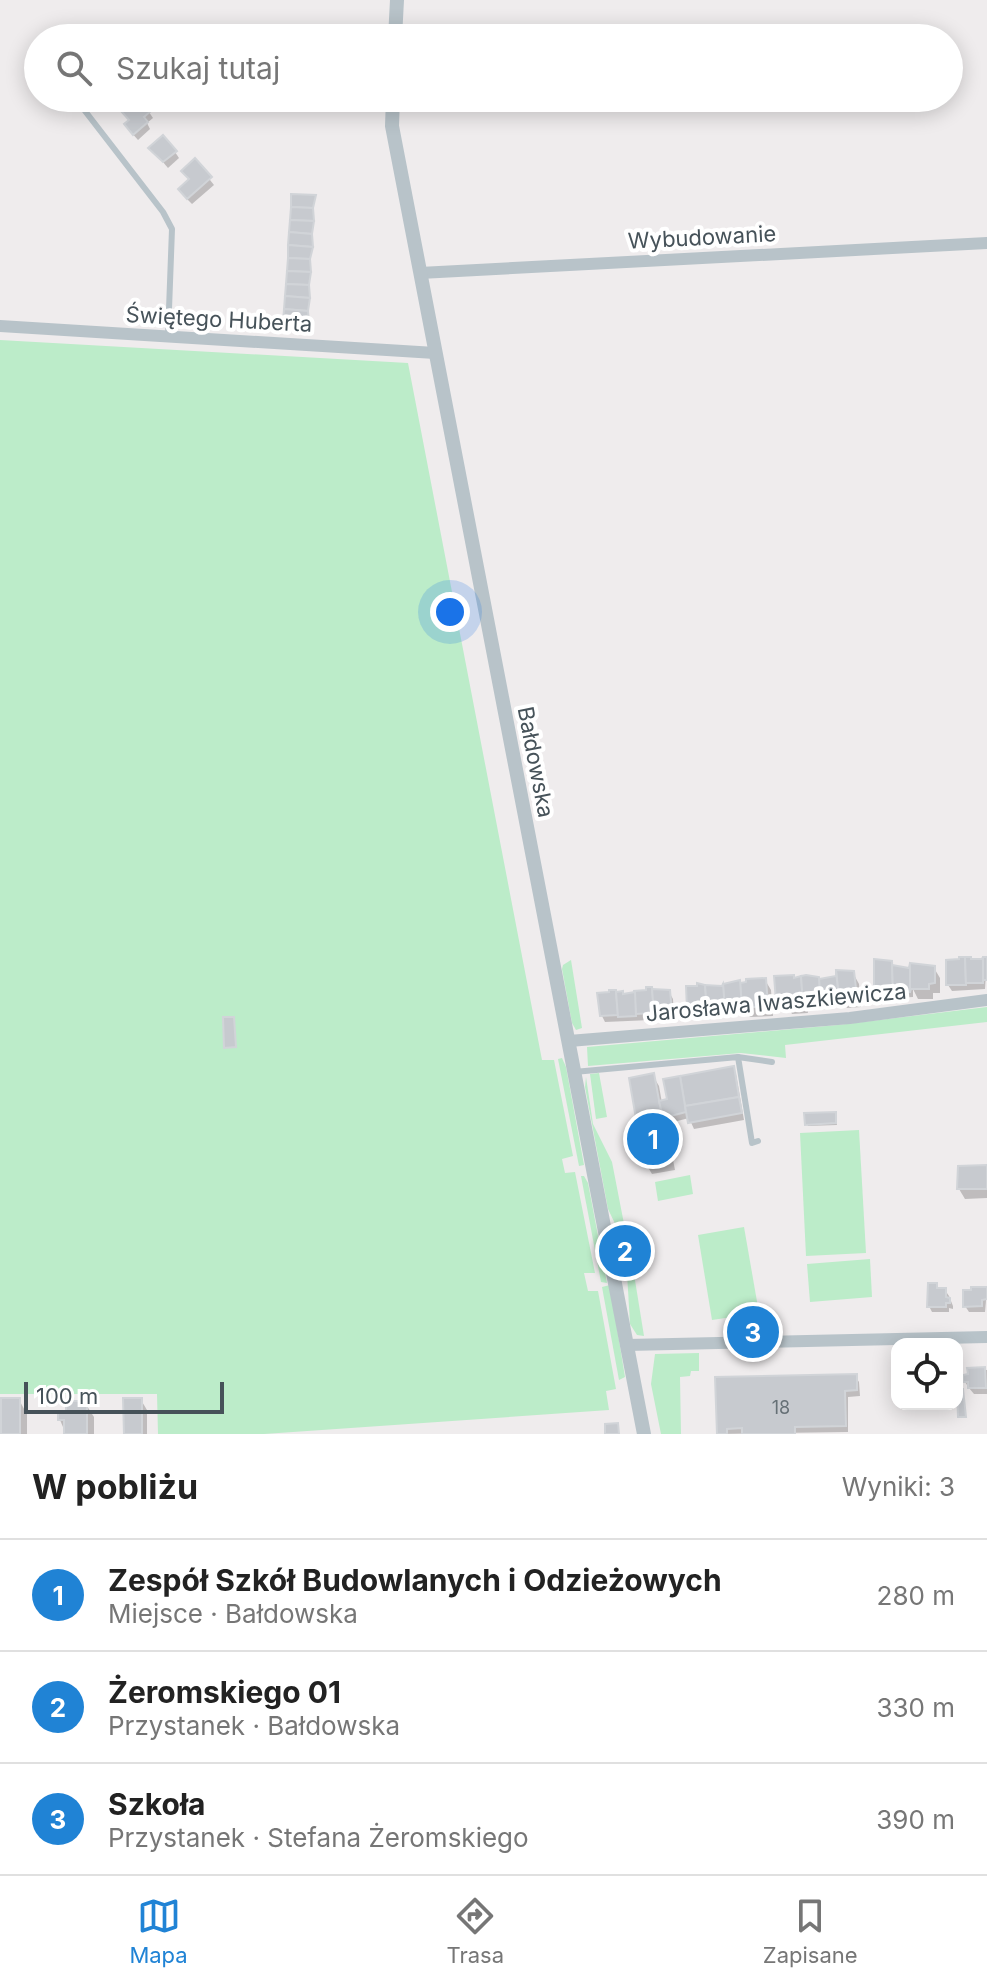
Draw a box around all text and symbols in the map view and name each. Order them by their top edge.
search box [24,24,963,112]
icon: search [52,46,96,90]
text: Szukaj tutaj [116,50,280,86]
street label: Wybudowanie [627,220,777,254]
street label: Świętego Huberta [125,301,313,337]
your location [430,592,470,632]
street label: Bałdowska [513,704,559,820]
street label: Jarosława Iwaszkiewicza [644,978,908,1026]
pin: 1 [627,1109,679,1169]
pin: 2 [599,1221,651,1281]
pin: 3 [727,1302,779,1362]
map controls [891,1338,963,1410]
button: locate [891,1338,963,1410]
scale bar [24,1378,224,1414]
text: 100 m [36,1383,98,1409]
house number: 18 [772,1397,790,1418]
text: W pobliżu [32,1466,198,1507]
text: Wyniki: 3 [842,1471,955,1502]
text: Zespół Szkół Budowlanych i Odzieżowych [108,1562,722,1598]
text: 1 [52,1580,64,1611]
text: 280 m [877,1580,955,1611]
text: Miejsce · Bałdowska [108,1598,358,1629]
text: Żeromskiego 01 [108,1674,341,1710]
text: 2 [50,1692,66,1723]
text: 330 m [876,1692,955,1723]
text: Przystanek · Bałdowska [108,1710,400,1741]
text: Szkoła [108,1786,206,1822]
text: 3 [50,1804,66,1835]
text: 390 m [876,1804,955,1835]
text: Przystanek · Stefana Żeromskiego [108,1822,529,1853]
tab: Mapa [129,1894,188,1968]
tab: Trasa [446,1894,504,1968]
tab: Zapisane [763,1894,858,1968]

